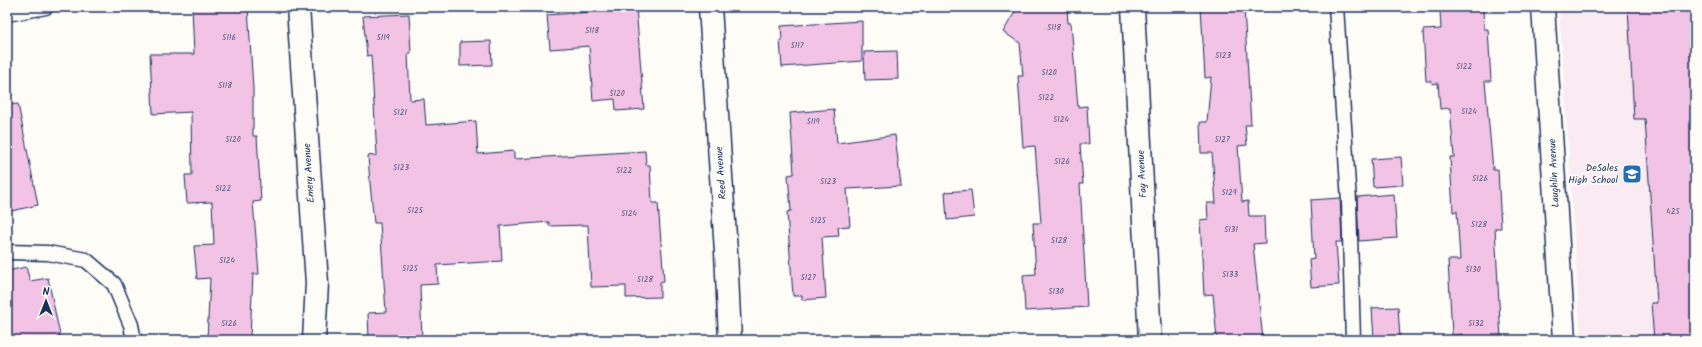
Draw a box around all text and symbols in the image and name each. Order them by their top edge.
house number: 5118 [1047,21,1061,34]
house number: 5118 [585,24,599,37]
house number: 5116 [222,31,236,44]
house number: 5119 [376,31,390,44]
house number: 5117 [790,39,804,52]
house number: 5123 [1215,49,1231,62]
house number: 5122 [1456,60,1472,73]
house number: 5120 [1041,66,1057,79]
house number: 5118 [218,79,232,92]
house number: 5120 [609,87,625,100]
house number: 5122 [1038,91,1054,104]
house number: 5124 [1461,105,1478,118]
house number: 5121 [393,106,407,119]
house number: 5124 [1053,113,1070,126]
house number: 5119 [806,115,820,128]
house number: 5120 [225,133,241,146]
house number: 5127 [1214,133,1230,146]
street label: Laughlin Avenue [1544,138,1564,208]
street label: Emery Avenue [299,142,319,203]
street label: Reed Avenue [711,145,731,200]
street label: Fay Avenue [1133,149,1151,198]
house number: 5126 [1054,155,1070,168]
place label: DeSales High School [1568,160,1619,188]
house number: 5123 [393,161,409,174]
school or university icon: DeSales High School [1621,163,1643,185]
house number: 5122 [616,164,632,177]
house number: 5126 [1472,172,1488,185]
house number: 5123 [820,175,836,188]
house number: 5122 [215,182,231,195]
house number: 5129 [1221,186,1237,199]
house number: 5125 [407,204,424,217]
house number: 425 [1666,205,1680,218]
house number: 5124 [621,207,638,220]
house number: 5125 [810,214,827,227]
house number: 5128 [1471,218,1487,231]
house number: 5131 [1224,223,1238,236]
house number: 5128 [1051,234,1067,247]
house number: 5124 [219,254,236,267]
house number: 5125 [402,262,419,275]
house number: 5130 [1465,263,1481,276]
house number: 5133 [1222,268,1238,281]
house number: 5127 [800,271,816,284]
house number: 5128 [637,273,653,286]
north arrow [26,281,66,321]
text: N [43,283,50,301]
house number: 5130 [1048,285,1064,298]
house number: 5126 [221,317,237,330]
house number: 5132 [1468,317,1484,330]

